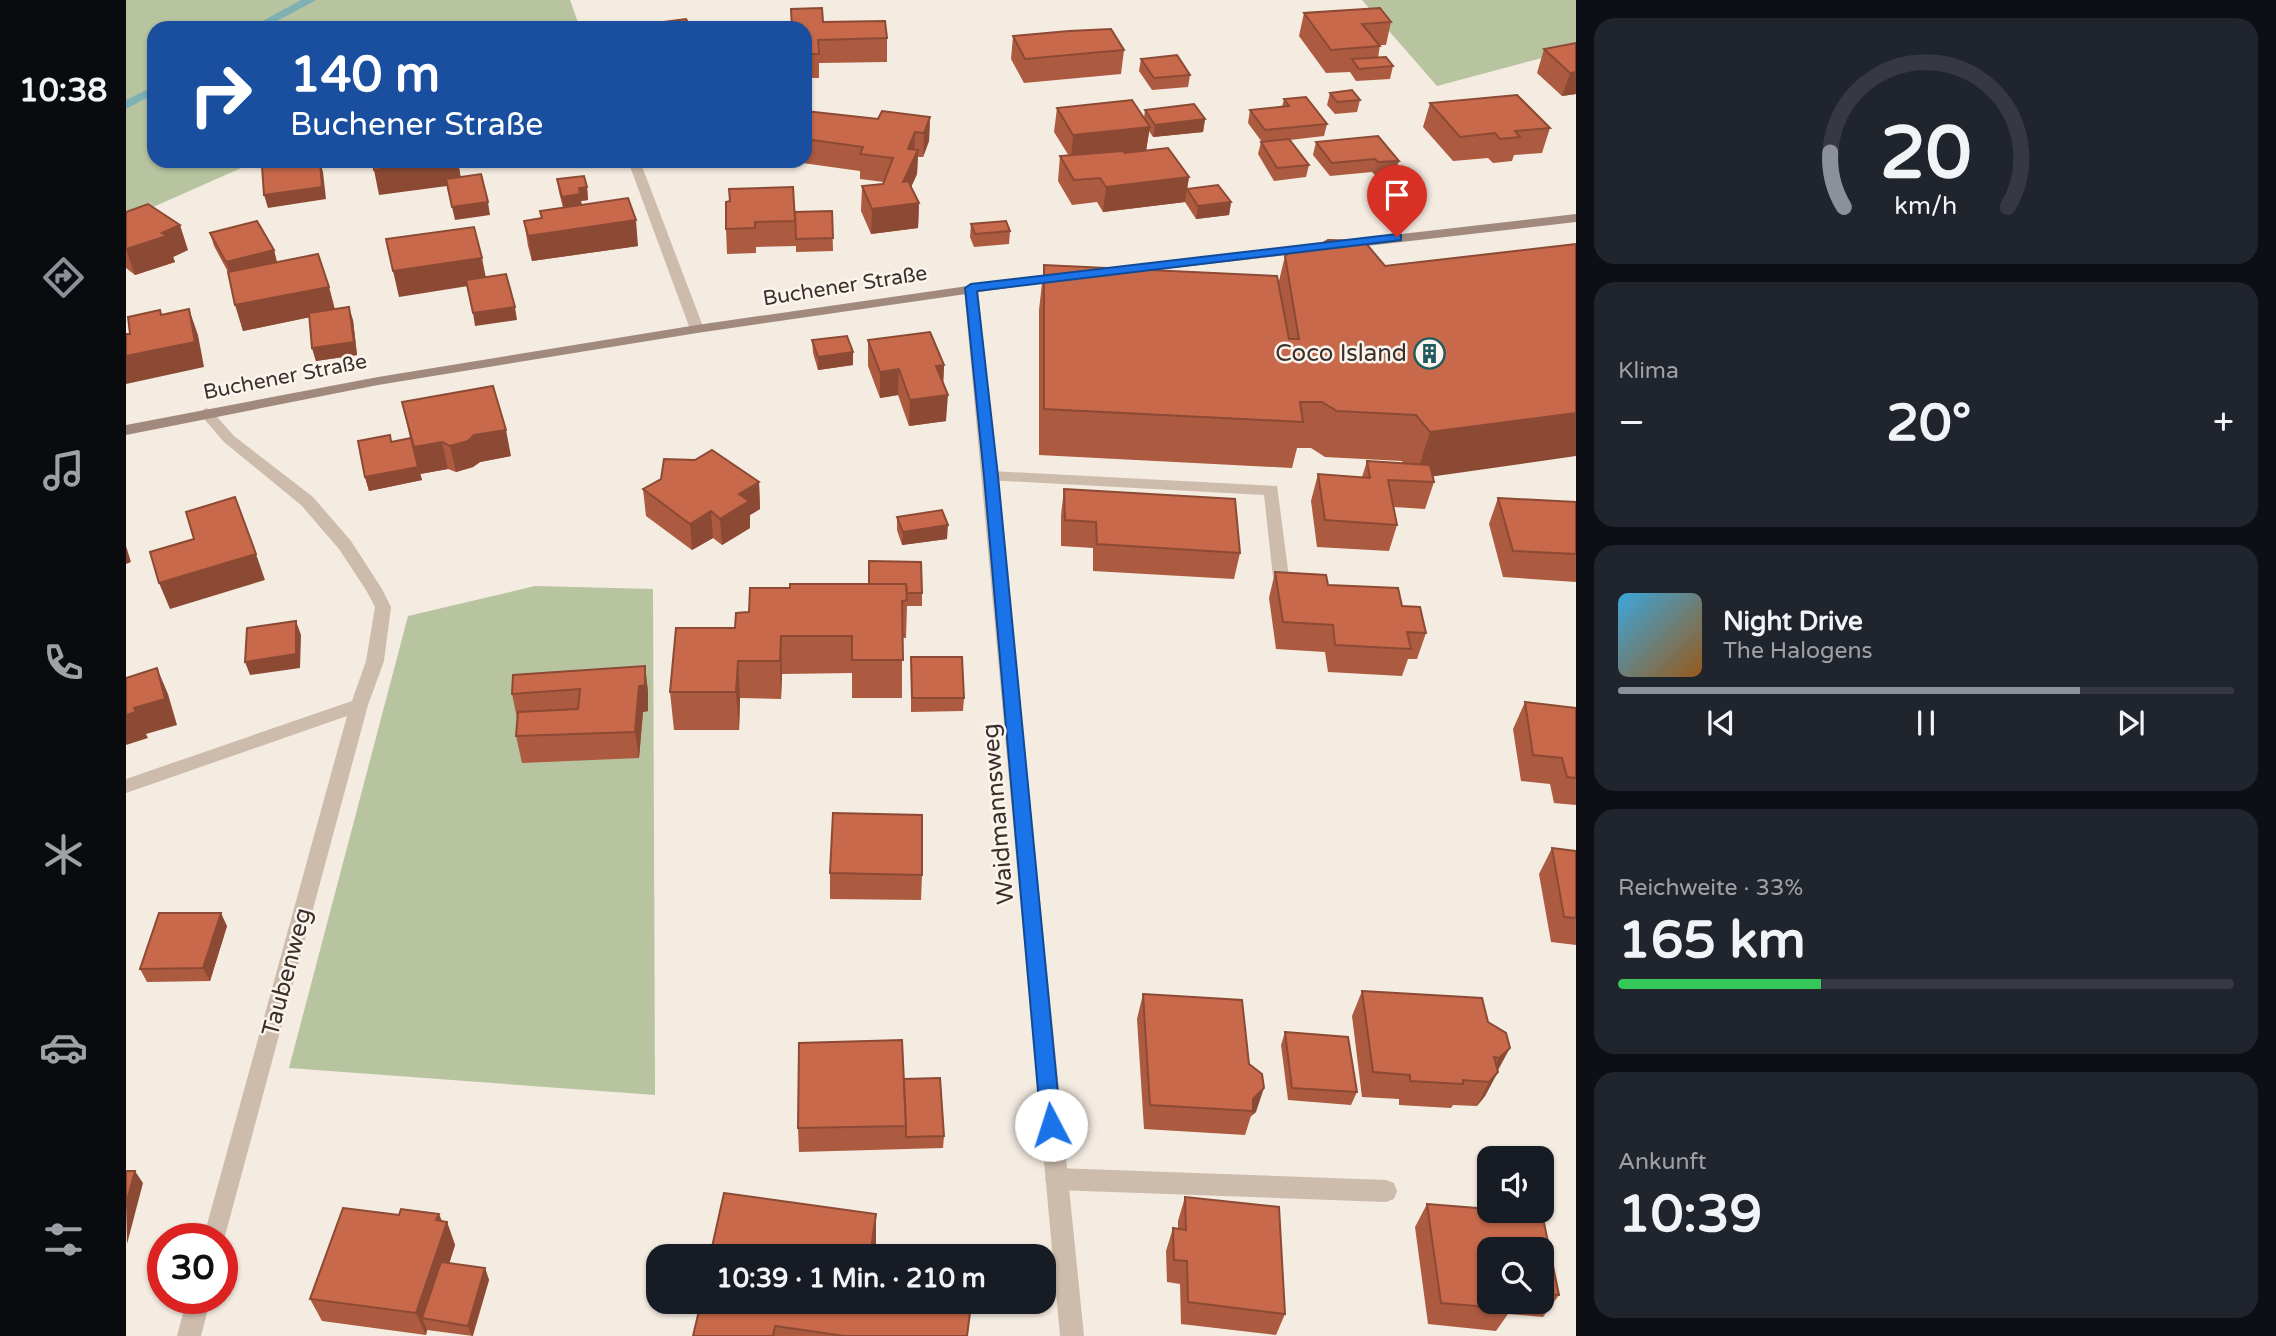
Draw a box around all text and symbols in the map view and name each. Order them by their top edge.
text: 140 m [290,46,440,105]
icon: right [175,49,266,140]
text: 10:38 [19,72,107,110]
text: Buchener Straße [290,106,543,144]
text: 20 [1880,110,1972,198]
pin [1367,165,1427,237]
icon: arrive [1378,176,1416,214]
text: km/h [1895,191,1957,221]
icon: directions [39,253,88,302]
street label: Buchener Straße [761,261,929,311]
building icon: Coco Island [1413,336,1447,370]
place label: Coco Island [1275,339,1407,368]
street label: Buchener Straße [201,349,369,405]
text: Klima [1618,357,1679,385]
text: 20° [1886,392,1971,455]
text: − [1618,400,1645,446]
text: + [2213,400,2234,446]
icon: music [39,446,88,495]
text: Night Drive [1723,606,1863,637]
text: The Halogens [1723,637,1872,665]
icon: phone [39,638,88,687]
icon: previous [1702,704,1740,742]
icon: pause [1907,704,1945,742]
icon: next [2112,704,2150,742]
street label: Waidmannsweg [976,722,1020,906]
icon: climate [39,830,88,879]
text: Reichweite · 33% [1618,874,1803,902]
street label: Taubenweg [256,905,318,1039]
text: 165 km [1618,909,1806,972]
icon: car [39,1023,88,1072]
position arrow [1014,1088,1088,1162]
map controls [1477,1146,1554,1314]
button: sound [1477,1146,1554,1223]
text: Ankunft [1618,1148,1707,1176]
text: 10:39 [1618,1183,1762,1246]
icon: filters [39,1215,88,1264]
speed limit sign: 30 [147,1223,238,1314]
button: search [1477,1237,1554,1314]
text: 10:39 · 1 Min. · 210 m [716,1263,986,1294]

